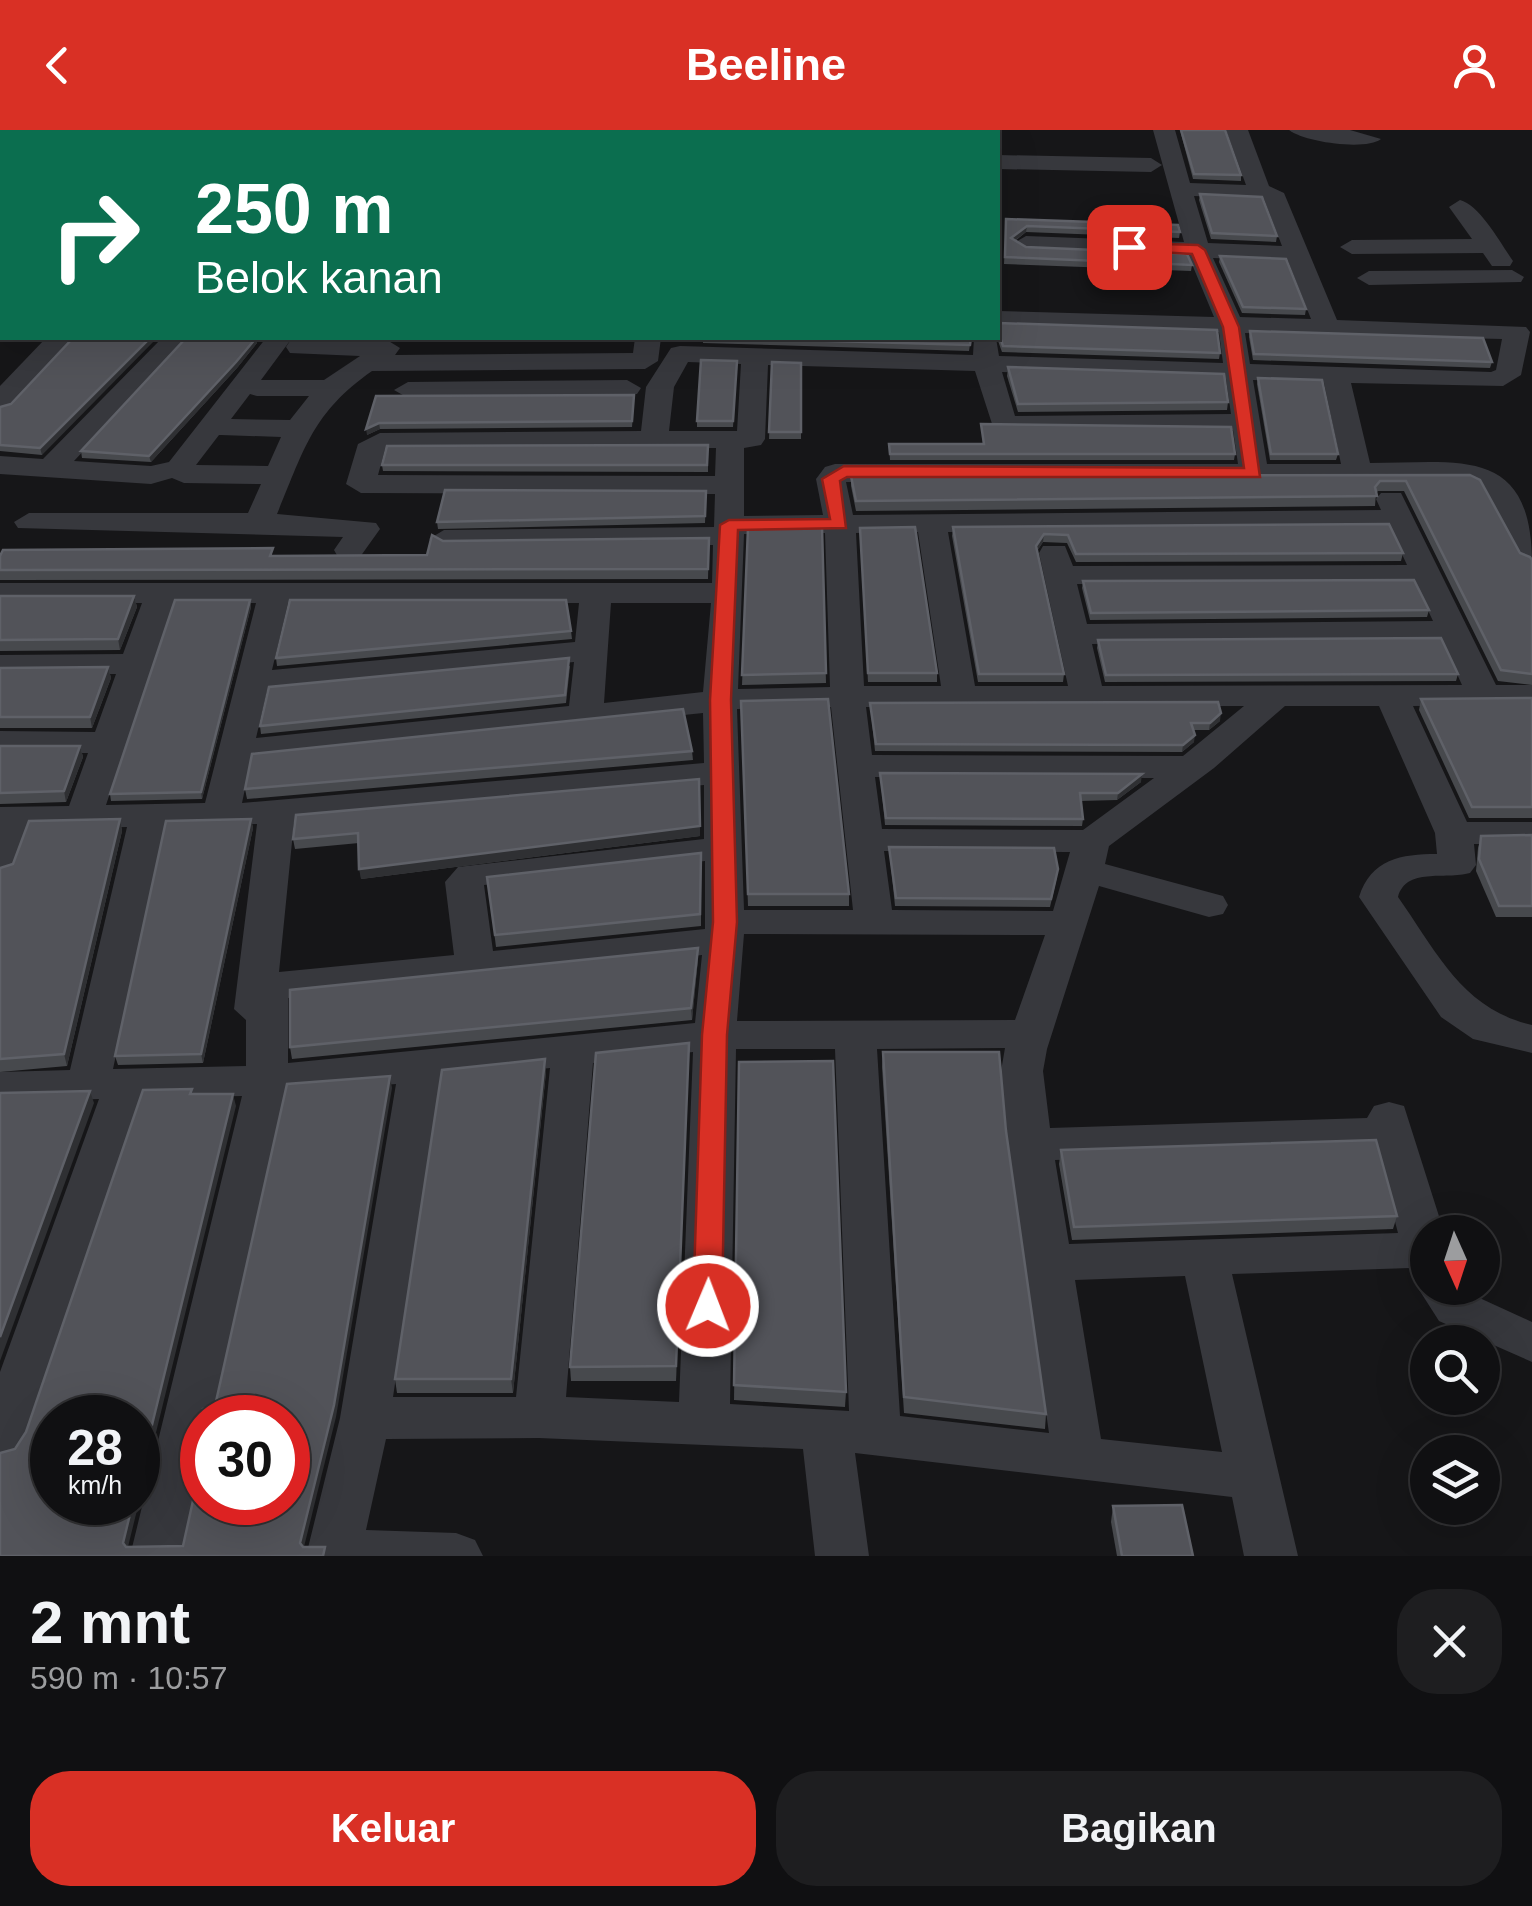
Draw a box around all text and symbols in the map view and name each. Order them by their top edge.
icon: back [30,38,85,93]
icon: person [1447,38,1502,93]
text: Beeline [686,39,846,90]
icon: right [30,170,160,300]
text: 250 m [195,170,393,248]
pin [1087,205,1172,290]
icon: arrive [1102,220,1157,275]
text: Belok kanan [195,252,443,303]
north arrow [1410,1215,1500,1305]
map controls [1410,1215,1500,1525]
position arrow [656,1254,760,1358]
button: search [1410,1325,1500,1415]
speed limit sign: 30 [180,1395,310,1525]
text: 28 [67,1420,123,1476]
button: layers [1410,1435,1500,1525]
text: km/h [68,1471,122,1499]
text: 2 mnt [30,1589,190,1656]
button: close [1397,1589,1502,1694]
text: 590 m · 10:57 [30,1660,227,1696]
button: Keluar [30,1771,756,1886]
button: Bagikan [776,1771,1502,1886]

